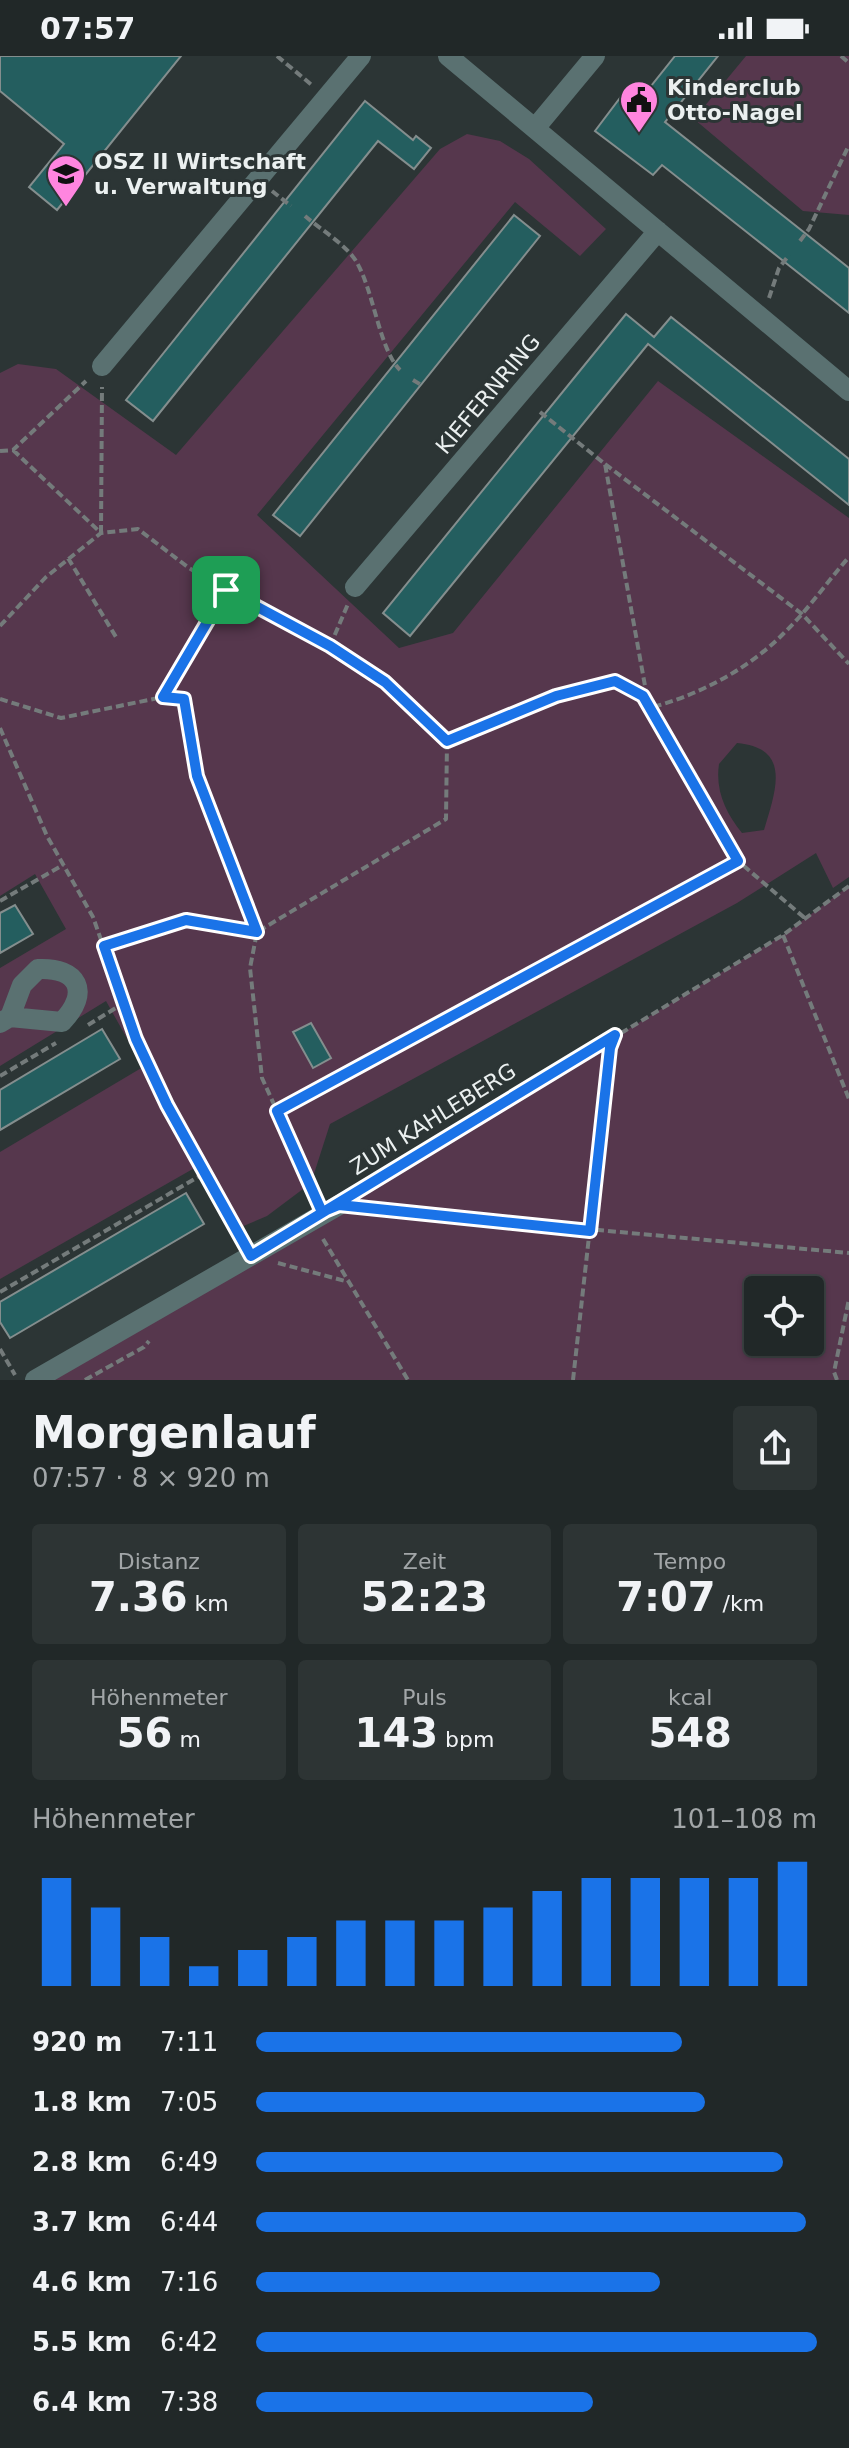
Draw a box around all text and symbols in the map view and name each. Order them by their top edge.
text: 07:57 [40,11,136,46]
place label: Kinderclub Otto-Nagel [667,75,802,125]
public building icon: Kinderclub Otto-Nagel [618,79,660,134]
place label: OSZ II Wirtschaft u. Verwaltung [94,149,307,199]
school or university icon: OSZ II Wirtschaft u. Verwaltung [45,153,87,208]
street label: KIEFERNRING [431,329,545,459]
pin [192,556,260,624]
icon: arrive [204,568,248,612]
street label: ZUM KAHLEBERG [346,1058,520,1180]
map controls [744,1276,824,1356]
button: locate [744,1276,824,1356]
button: share [733,1406,817,1490]
text: Morgenlauf [32,1407,316,1458]
text: 07:57 · 8 × 920 m [32,1463,270,1493]
text: Distanz [118,1549,200,1574]
text: Zeit [403,1549,446,1574]
text: Tempo [654,1549,726,1574]
text: 7.36 [89,1574,188,1620]
text: 52:23 [361,1574,488,1620]
text: 7:07 [616,1574,716,1620]
text: km [188,1591,229,1616]
text: /km [716,1591,764,1616]
text: Höhenmeter [90,1685,228,1710]
text: Puls [402,1685,447,1710]
text: kcal [668,1685,712,1710]
text: 56 [117,1710,172,1756]
text: 143 [355,1710,438,1756]
text: 548 [648,1710,732,1756]
text: m [172,1727,201,1752]
text: bpm [438,1727,494,1752]
text: Höhenmeter [32,1804,195,1834]
text: 101–108 m [671,1804,817,1834]
text: 920 m [32,2027,122,2057]
text: 7:11 [160,2027,218,2057]
text: 1.8 km [32,2087,132,2117]
text: 7:05 [160,2087,218,2117]
text: 2.8 km [32,2147,132,2177]
text: 6:49 [160,2147,218,2177]
text: 3.7 km [32,2207,132,2237]
text: 6:44 [160,2207,218,2237]
text: 4.6 km [32,2267,132,2297]
text: 7:16 [160,2267,218,2297]
text: 5.5 km [32,2327,132,2357]
text: 6:42 [160,2327,218,2357]
text: 6.4 km [32,2387,132,2417]
text: 7:38 [160,2387,218,2417]

